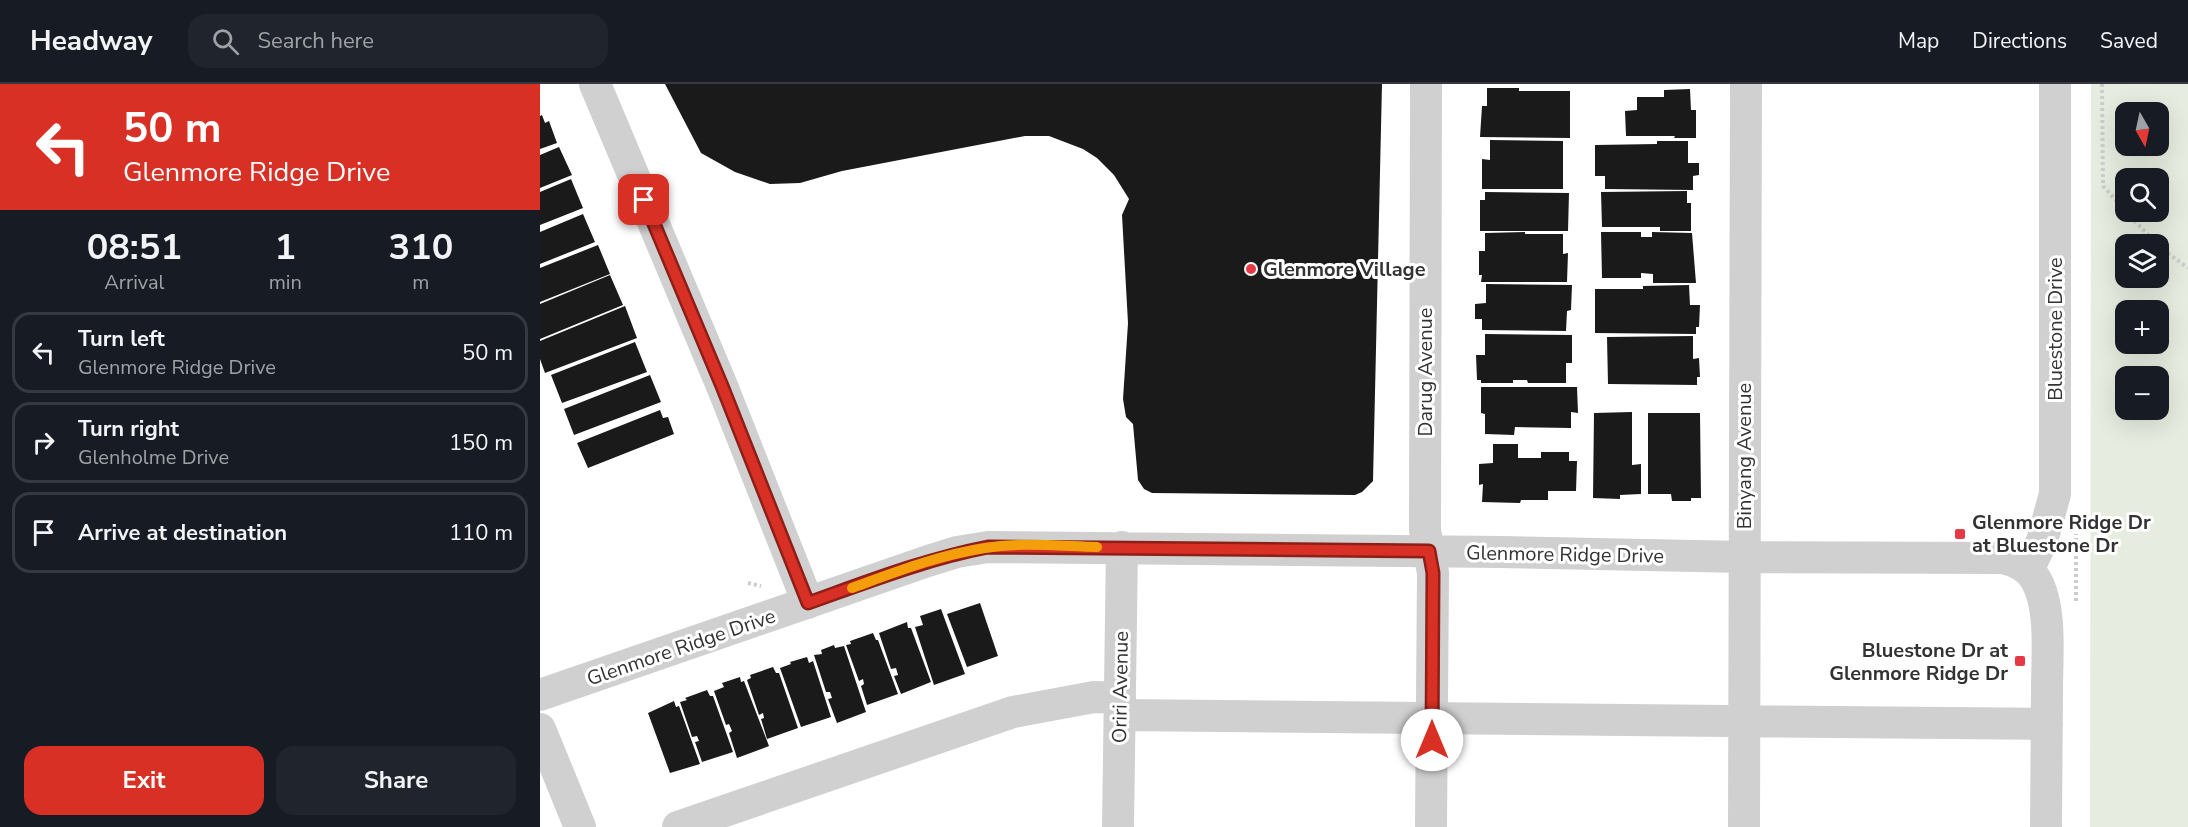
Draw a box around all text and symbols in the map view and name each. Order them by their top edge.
search box [188,14,608,68]
text: Headway [30,22,152,60]
icon: search [209,25,242,58]
text: Search here [257,26,374,56]
text: Map [1898,27,1939,55]
text: Directions [1972,27,2067,55]
text: Saved [2100,27,2158,55]
text: 50 m [123,100,222,157]
north arrow [2115,102,2169,156]
map controls [2115,102,2169,420]
icon: left [24,108,102,186]
text: Glenmore Ridge Drive [123,154,390,191]
button: search [2115,168,2169,222]
pin [618,174,669,225]
icon: arrive [627,183,660,216]
text: 08:51 [87,223,182,272]
text: 1 [274,223,296,272]
text: 310 [388,223,453,272]
button: layers [2115,234,2169,288]
place label: Glenmore Village [1263,256,1426,283]
street label: Bluestone Drive [2042,257,2069,401]
marker: Glenmore Village [1244,262,1258,276]
text: Arrival [104,269,164,296]
text: min [269,269,302,296]
text: m [412,269,429,296]
button: + [2115,300,2169,354]
street label: Darug Avenue [1412,308,1439,436]
text: Turn left [78,324,165,354]
icon: left [27,336,60,369]
text: 50 m [462,338,513,368]
text: Glenmore Ridge Drive [78,354,276,381]
button: − [2115,366,2169,420]
street label: Binyang Avenue [1731,383,1758,529]
text: Turn right [78,414,179,444]
icon: right [27,426,60,459]
text: 150 m [449,428,513,458]
text: Glenholme Drive [78,444,229,471]
place label: Glenmore Ridge Dr at Bluestone Dr [1972,509,2151,559]
icon: arrive [27,516,60,549]
text: Arrive at destination [78,518,287,548]
text: 110 m [449,518,513,548]
marker: Glenmore Ridge Dr at Bluestone Dr [1953,527,1967,541]
street label: Glenmore Ridge Drive [1466,539,1664,570]
street label: Glenmore Ridge Drive [583,602,779,692]
street label: Oriri Avenue [1106,631,1135,743]
place label: Bluestone Dr at Glenmore Ridge Dr [1829,637,2008,687]
marker: Bluestone Dr at Glenmore Ridge Dr [2013,654,2027,668]
position arrow [1400,708,1464,772]
button: Exit [24,746,264,815]
button: Share [276,746,516,815]

